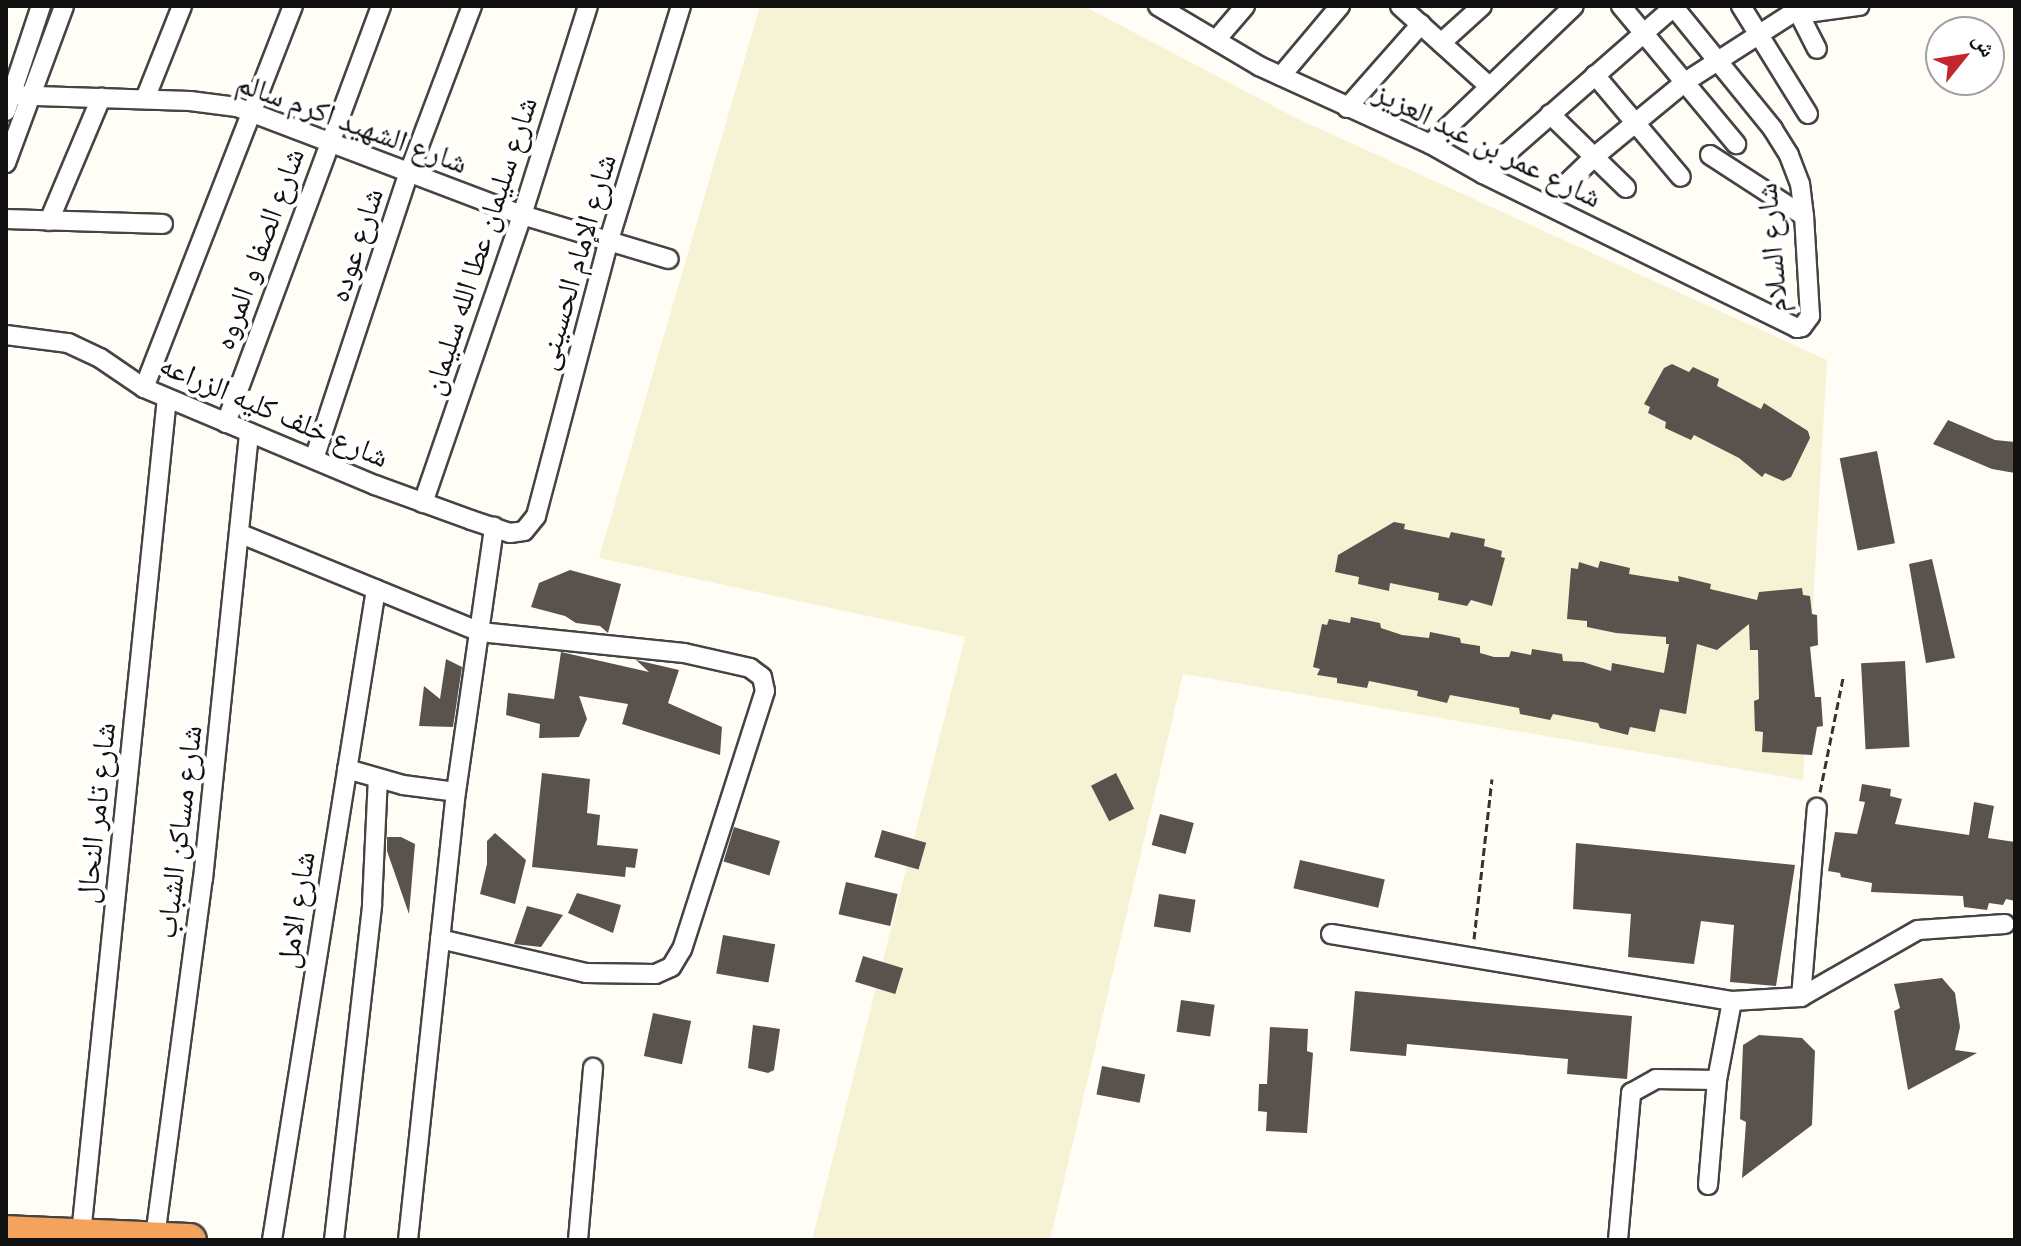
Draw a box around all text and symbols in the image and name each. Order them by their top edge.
north arrow [1925,16,2005,96]
text: ش [1967,28,2002,62]
street label: شارع الشهيد اكرم سالم [232,64,472,182]
street label: شارع عمر بن عبد العزيز [1369,74,1607,216]
street label: شارع سليمان عطا الله سليمان [415,92,545,400]
street label: شارع الصفا و المروه [206,143,312,355]
street label: شارع الإمام الحسينى [528,150,624,374]
street label: شارع السلام [1748,182,1796,314]
street label: شارع عوده [321,183,391,307]
street label: شارع خلف كليه الزراعه [154,346,394,476]
street label: شارع تامر النحال [69,721,123,905]
street label: شارع مساكن الشباب [148,723,210,941]
street label: شارع الامل [269,849,323,971]

